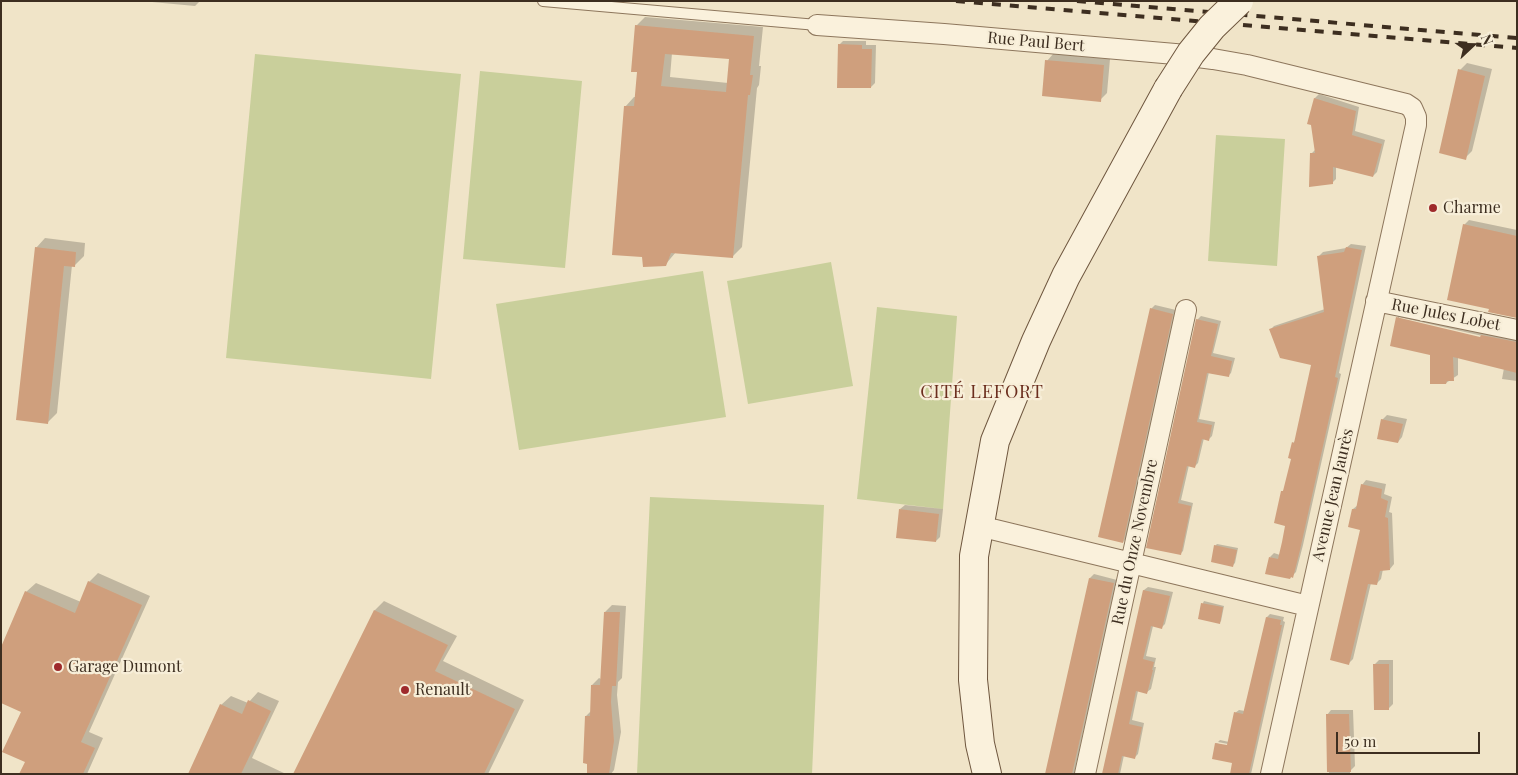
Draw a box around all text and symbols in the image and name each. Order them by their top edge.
north arrow [1448,20,1498,70]
street label: Rue Paul Bert [987,28,1085,56]
text: N [1477,31,1498,48]
place label: Charme [1443,198,1501,218]
marker: Charme [1427,202,1439,214]
street label: Rue Jules Lobet [1390,295,1502,335]
district label: CITÉ LEFORT [919,381,1045,403]
street label: Avenue Jean Jaurès [1308,427,1358,563]
street label: Rue du Onze Novembre [1108,457,1162,627]
place label: Garage Dumont [68,657,182,677]
marker: Garage Dumont [52,661,64,673]
place label: Renault [415,680,471,700]
marker: Renault [399,684,411,696]
scale bar [1338,722,1482,754]
text: 50 m [1344,731,1376,751]

